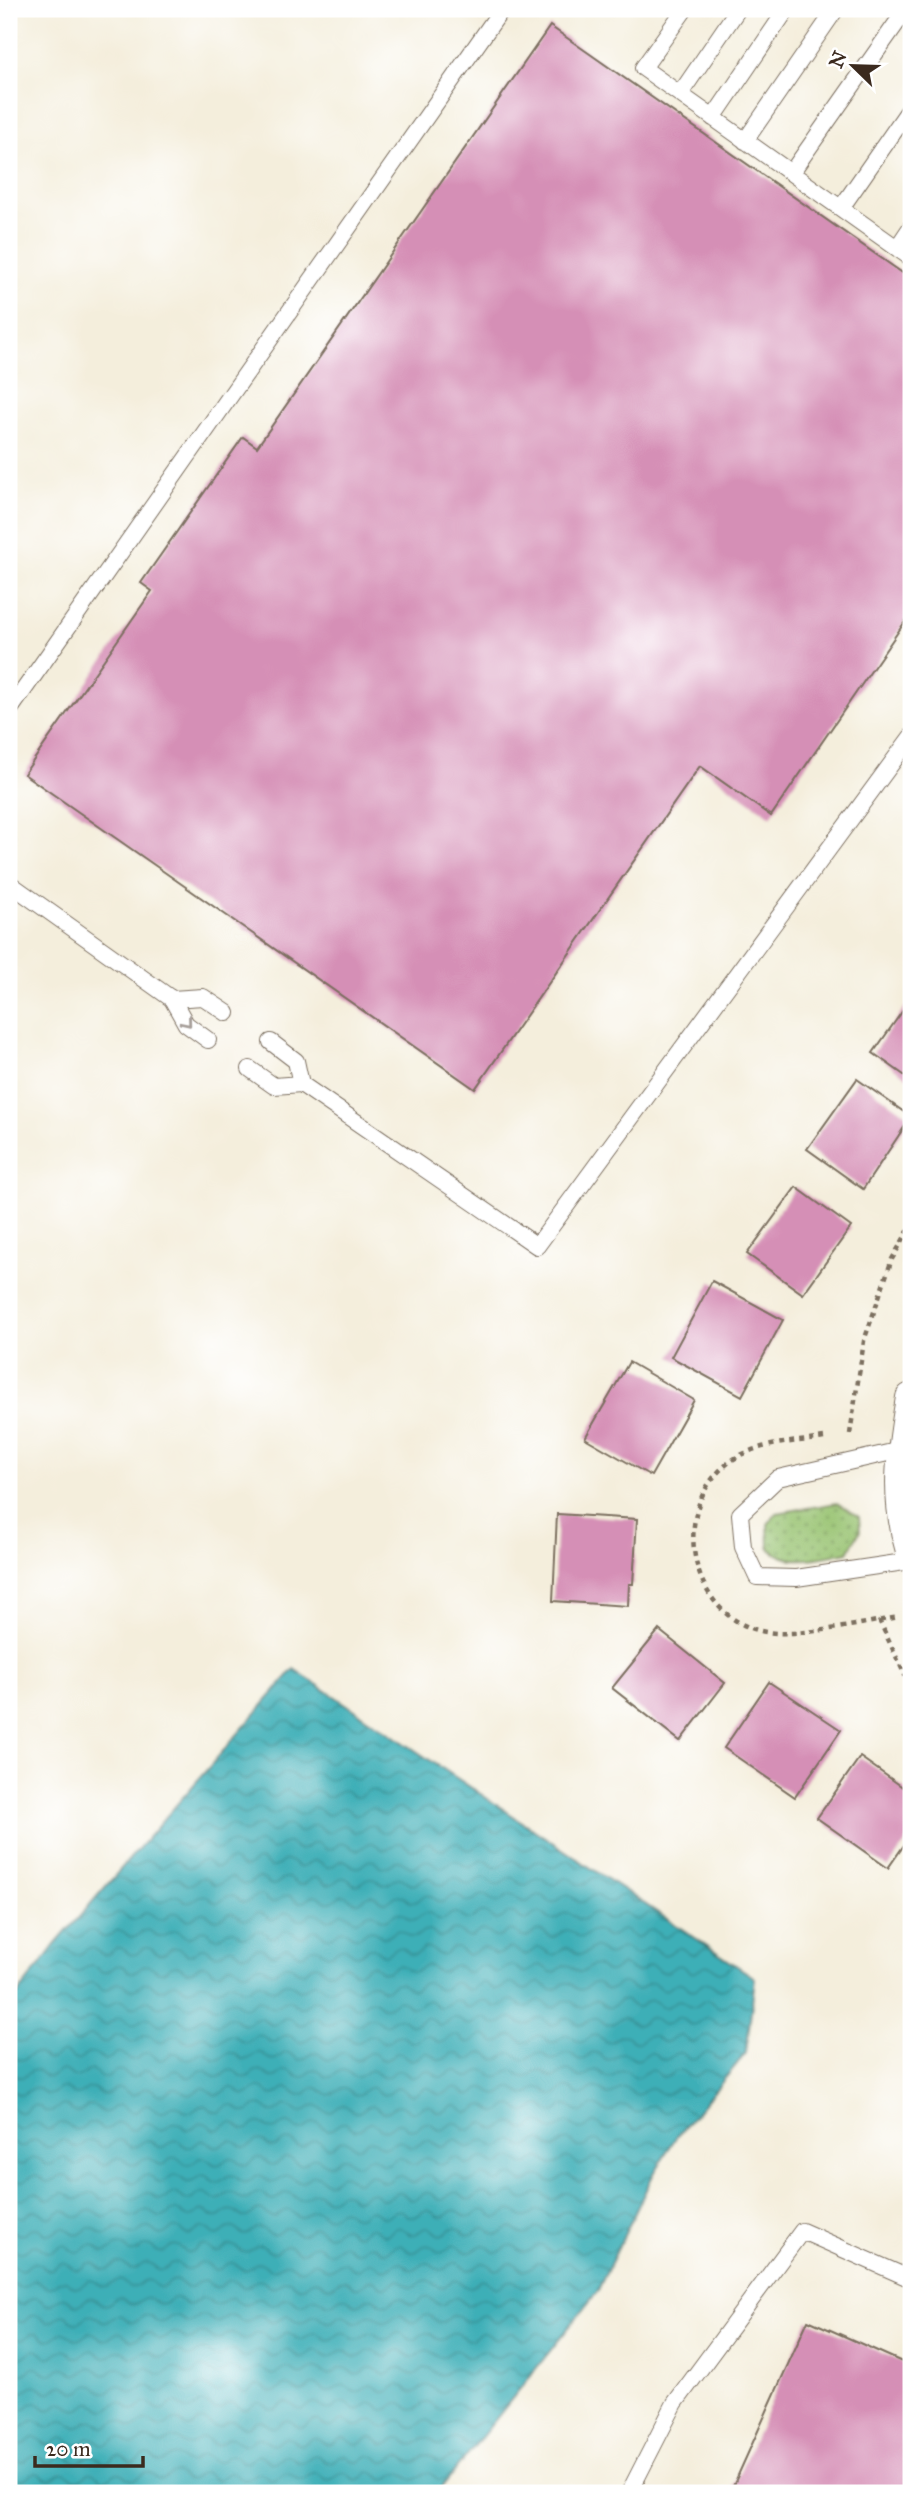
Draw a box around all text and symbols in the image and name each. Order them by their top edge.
north arrow [818,32,888,102]
text: N [824,48,852,71]
one-way arrow [179,1014,192,1027]
scale bar [35,2425,144,2469]
text: 20 m [46,2436,91,2462]

